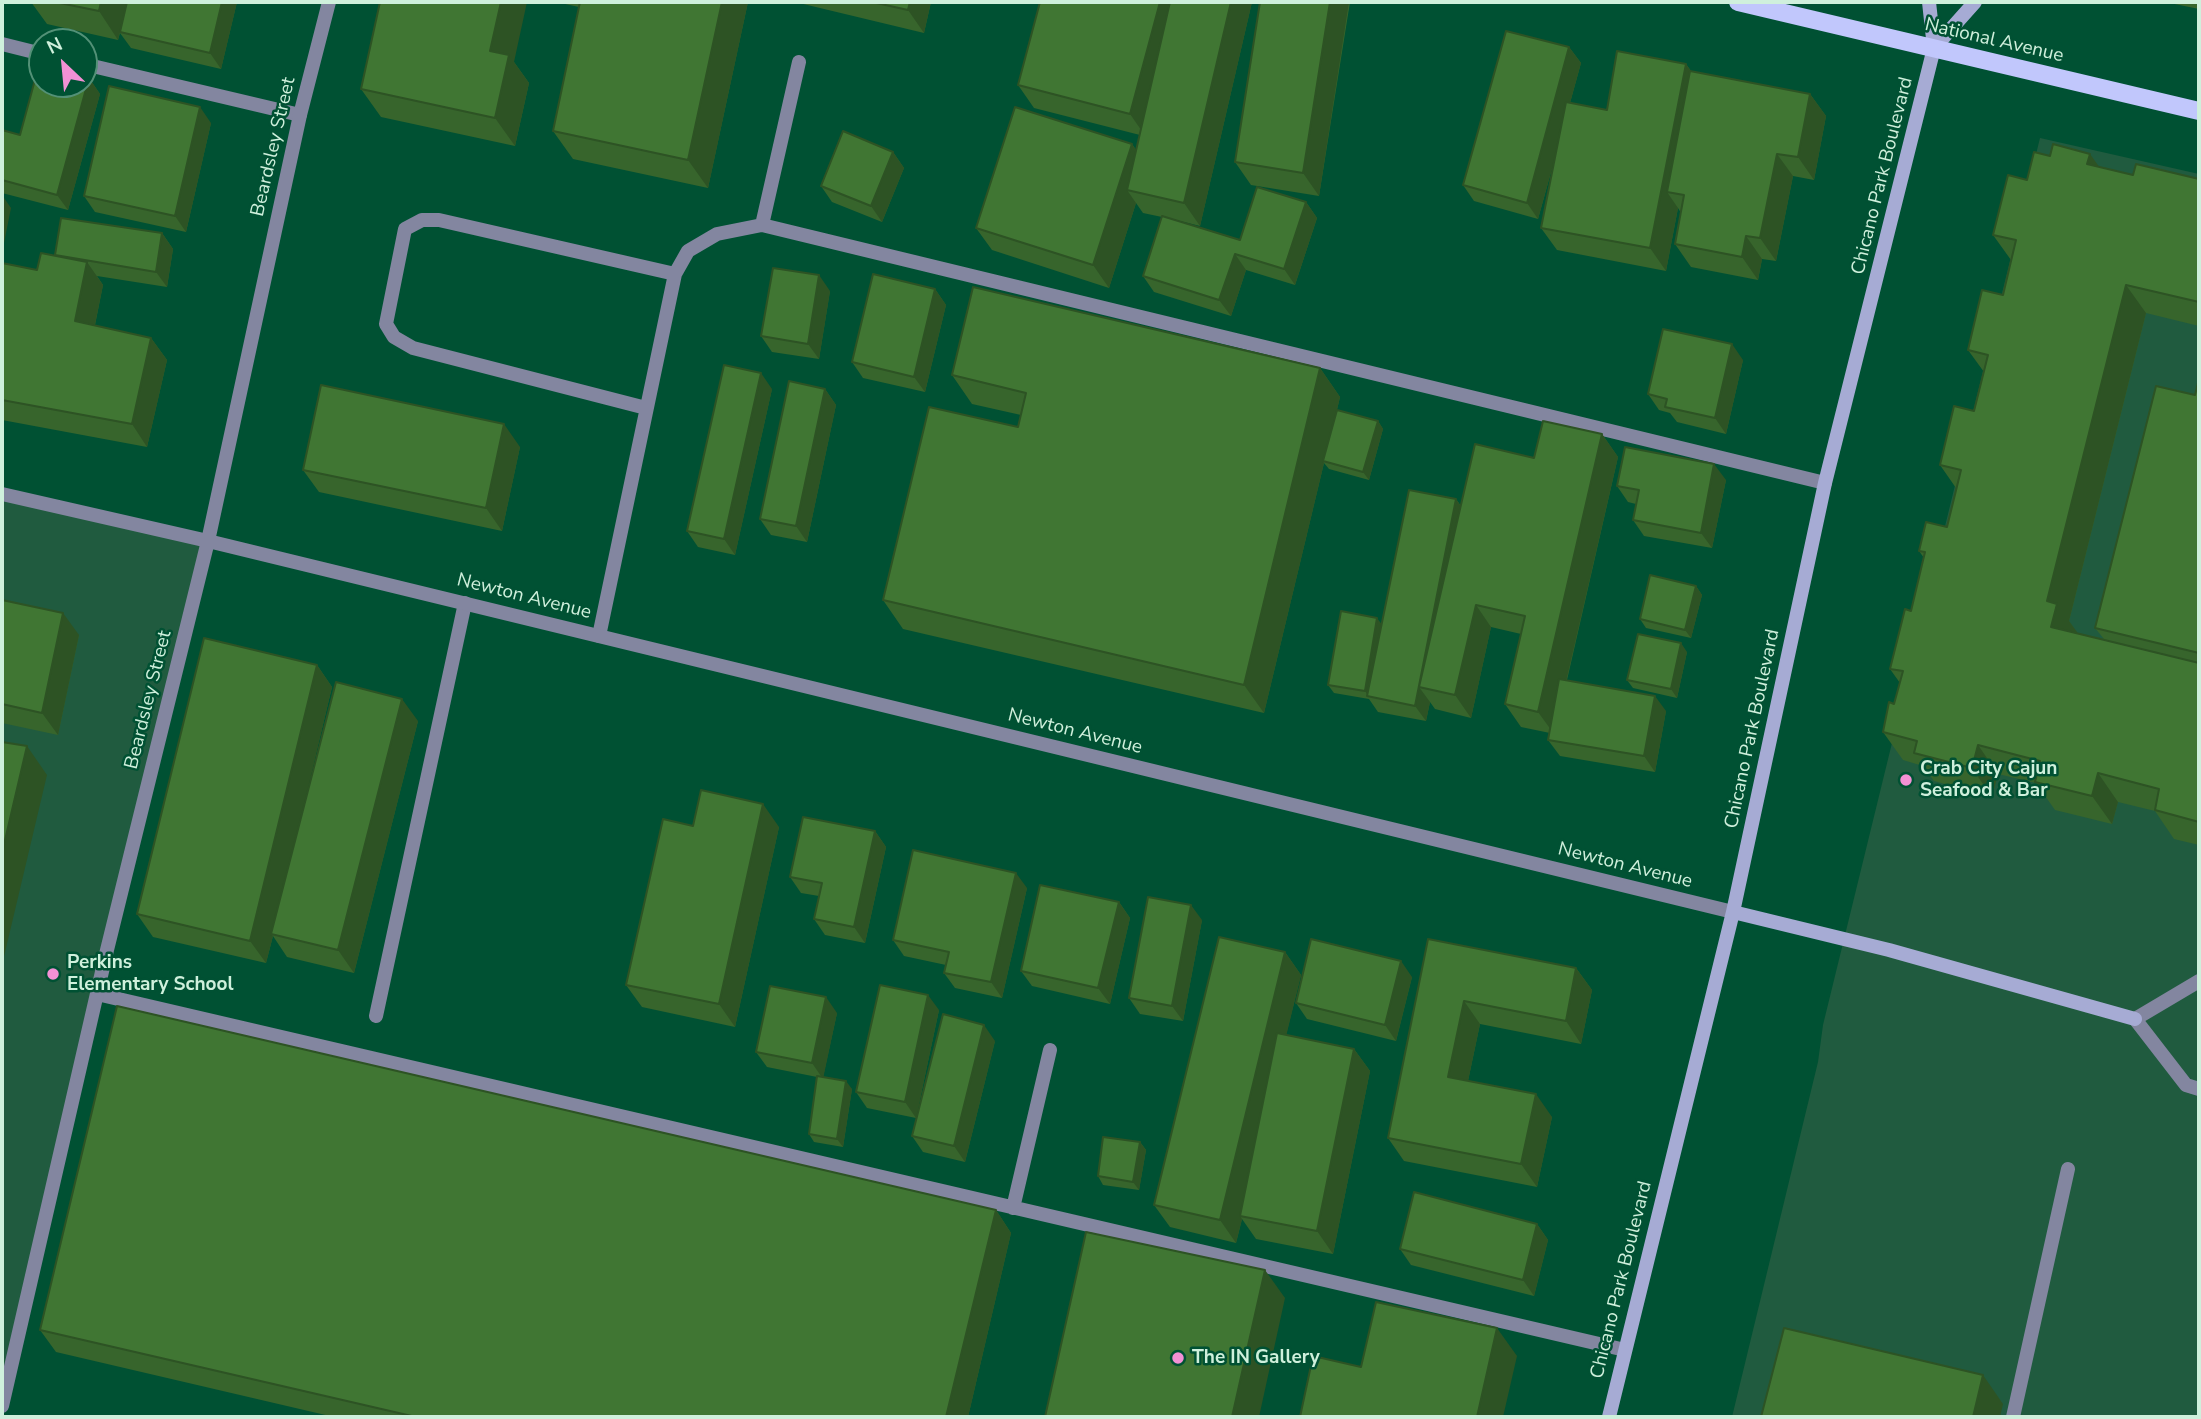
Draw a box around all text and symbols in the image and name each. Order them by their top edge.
street label: National Avenue [1922,14,2066,68]
north arrow [28,28,98,98]
text: N [43,31,67,61]
street label: Beardsley Street [247,75,301,219]
street label: Chicano Park Boulevard [1847,75,1919,277]
street label: Newton Avenue [454,569,594,625]
street label: Chicano Park Boulevard [1721,627,1785,831]
street label: Beardsley Street [121,628,177,772]
street label: Newton Avenue [1005,704,1145,760]
place label: Crab City Cajun Seafood & Bar [1920,758,2057,802]
marker: Crab City Cajun Seafood & Bar [1898,772,1914,788]
street label: Newton Avenue [1555,838,1695,894]
place label: Perkins Elementary School [67,952,234,996]
marker: Perkins Elementary School [45,966,61,982]
street label: Chicano Park Boulevard [1586,1179,1658,1381]
place label: The IN Gallery [1192,1347,1320,1369]
marker: The IN Gallery [1170,1350,1186,1366]

